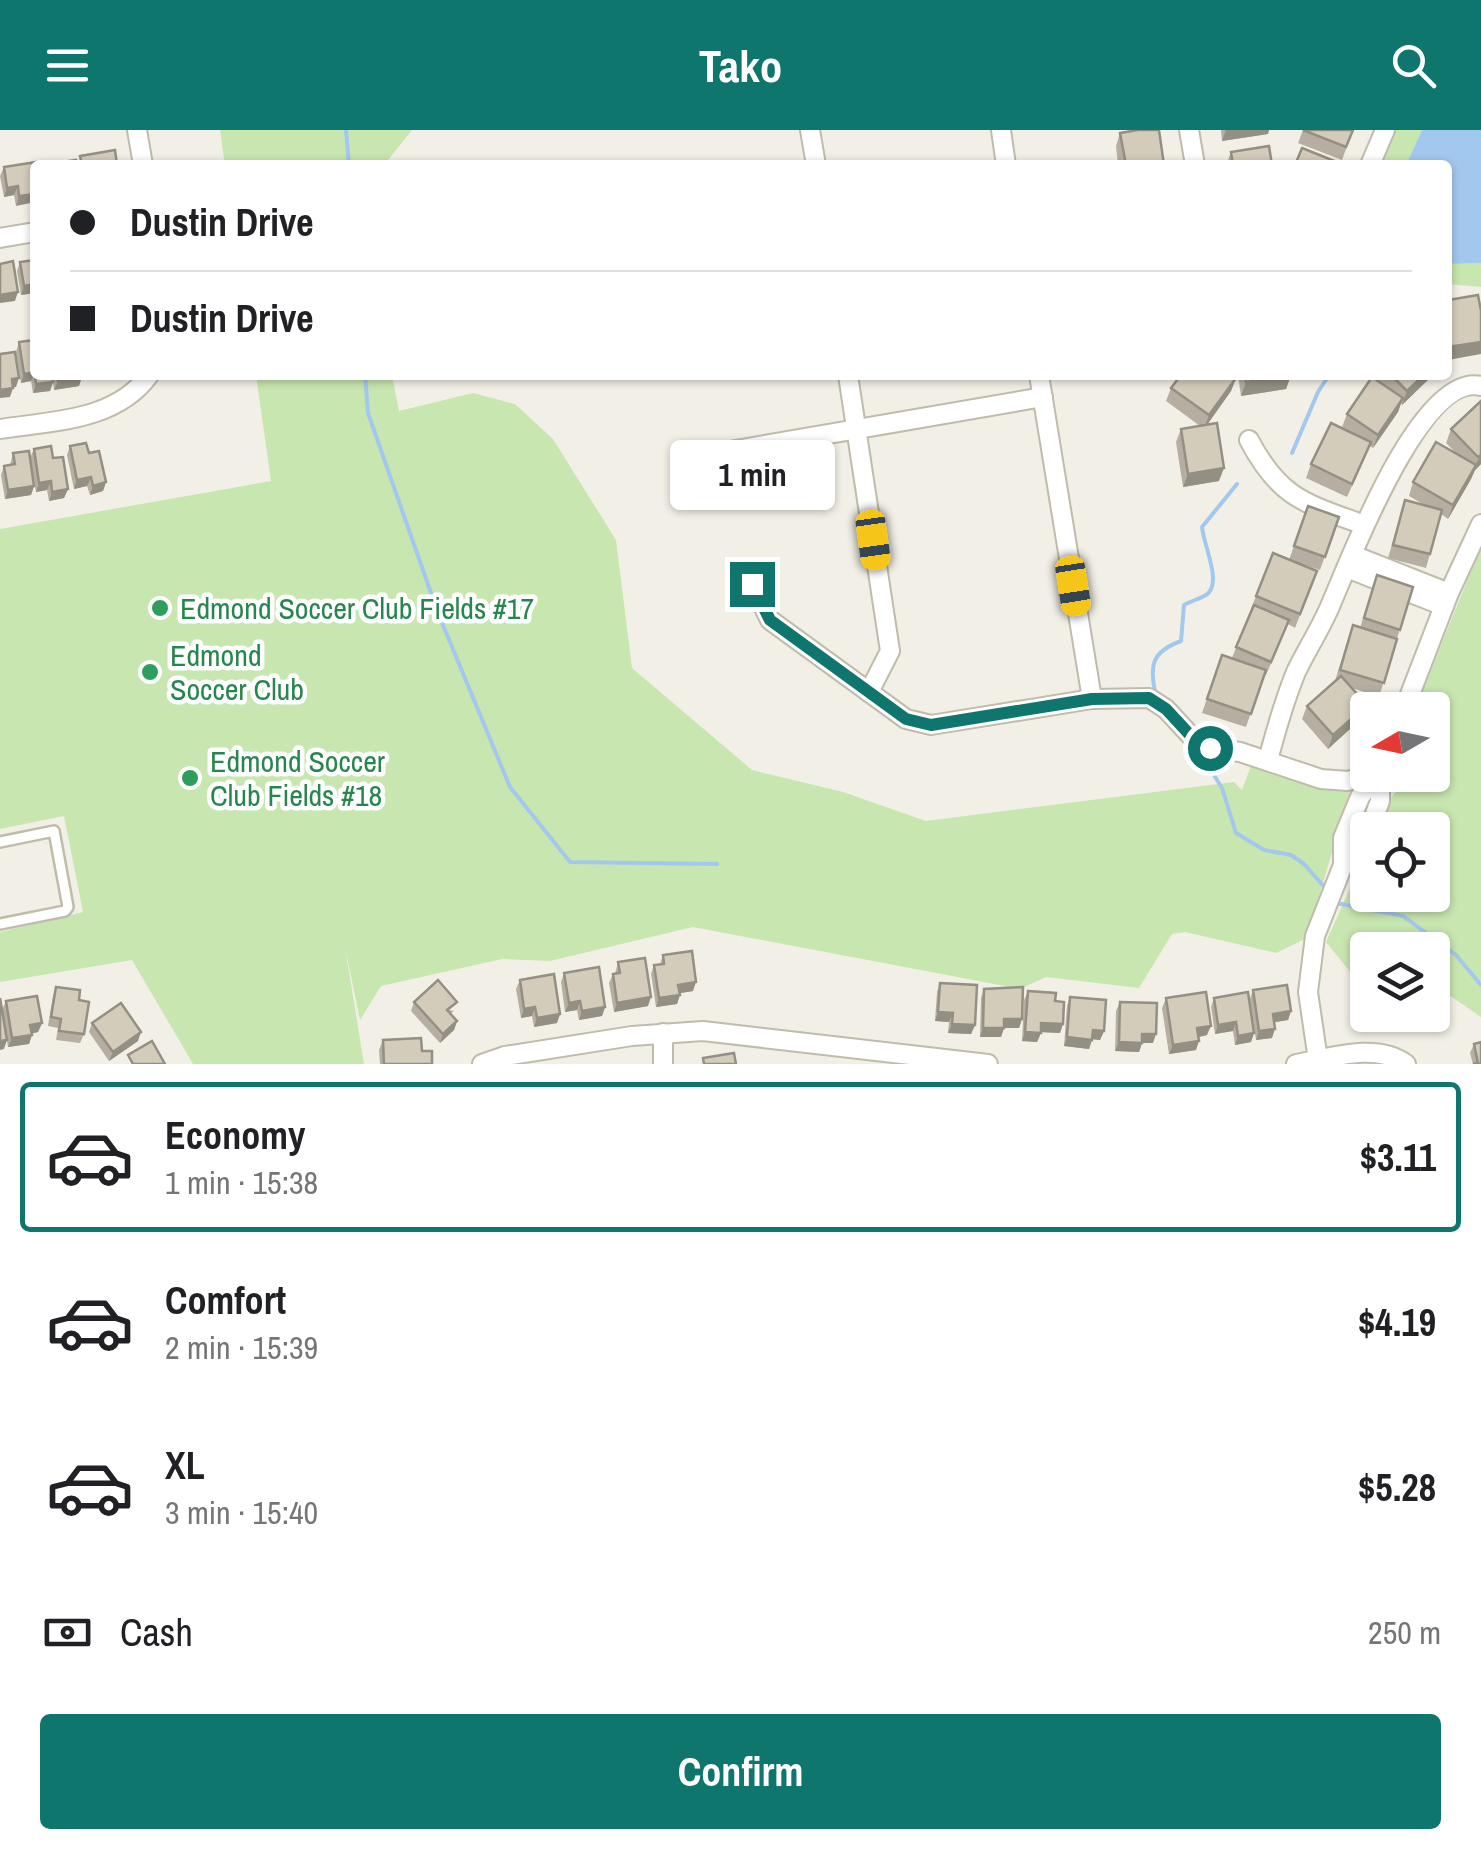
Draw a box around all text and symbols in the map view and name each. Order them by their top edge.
text: Tako [699,35,782,96]
icon: menu [40,38,95,93]
icon: search [1386,38,1441,93]
text: Dustin Drive [130,197,314,248]
text: Dustin Drive [130,293,314,344]
callout: 1 min [670,439,834,509]
text: 1 min [718,453,787,496]
car [854,508,892,572]
car [1053,554,1093,618]
route end [730,562,775,607]
place label: Edmond Soccer Club Fields #17 [180,588,534,628]
marker: Edmond Soccer Club Fields #17 [149,597,171,619]
place label: Edmond Soccer Club [170,635,304,709]
marker: Edmond Soccer Club [139,661,161,683]
north arrow [1350,692,1450,792]
map controls [1350,692,1450,1032]
route start [1188,726,1233,771]
place label: Edmond Soccer Club Fields #18 [210,741,386,815]
marker: Edmond Soccer Club Fields #18 [179,767,201,789]
button: locate [1350,812,1450,912]
button: layers [1350,932,1450,1032]
text: Economy [165,1110,305,1161]
icon: car [45,1112,135,1202]
text: $3.11 [1360,1132,1436,1183]
text: 1 min · 15:38 [165,1161,318,1204]
text: Comfort [165,1275,286,1326]
icon: car [45,1277,135,1367]
text: $4.19 [1358,1297,1436,1348]
text: 2 min · 15:39 [165,1326,318,1369]
text: XL [165,1440,205,1491]
icon: car [45,1442,135,1532]
text: $5.28 [1358,1462,1436,1513]
text: 3 min · 15:40 [165,1491,318,1534]
icon: cash [40,1605,95,1660]
text: Cash [120,1607,193,1658]
text: 250 m [1368,1611,1441,1654]
button: Confirm [40,1714,1441,1829]

